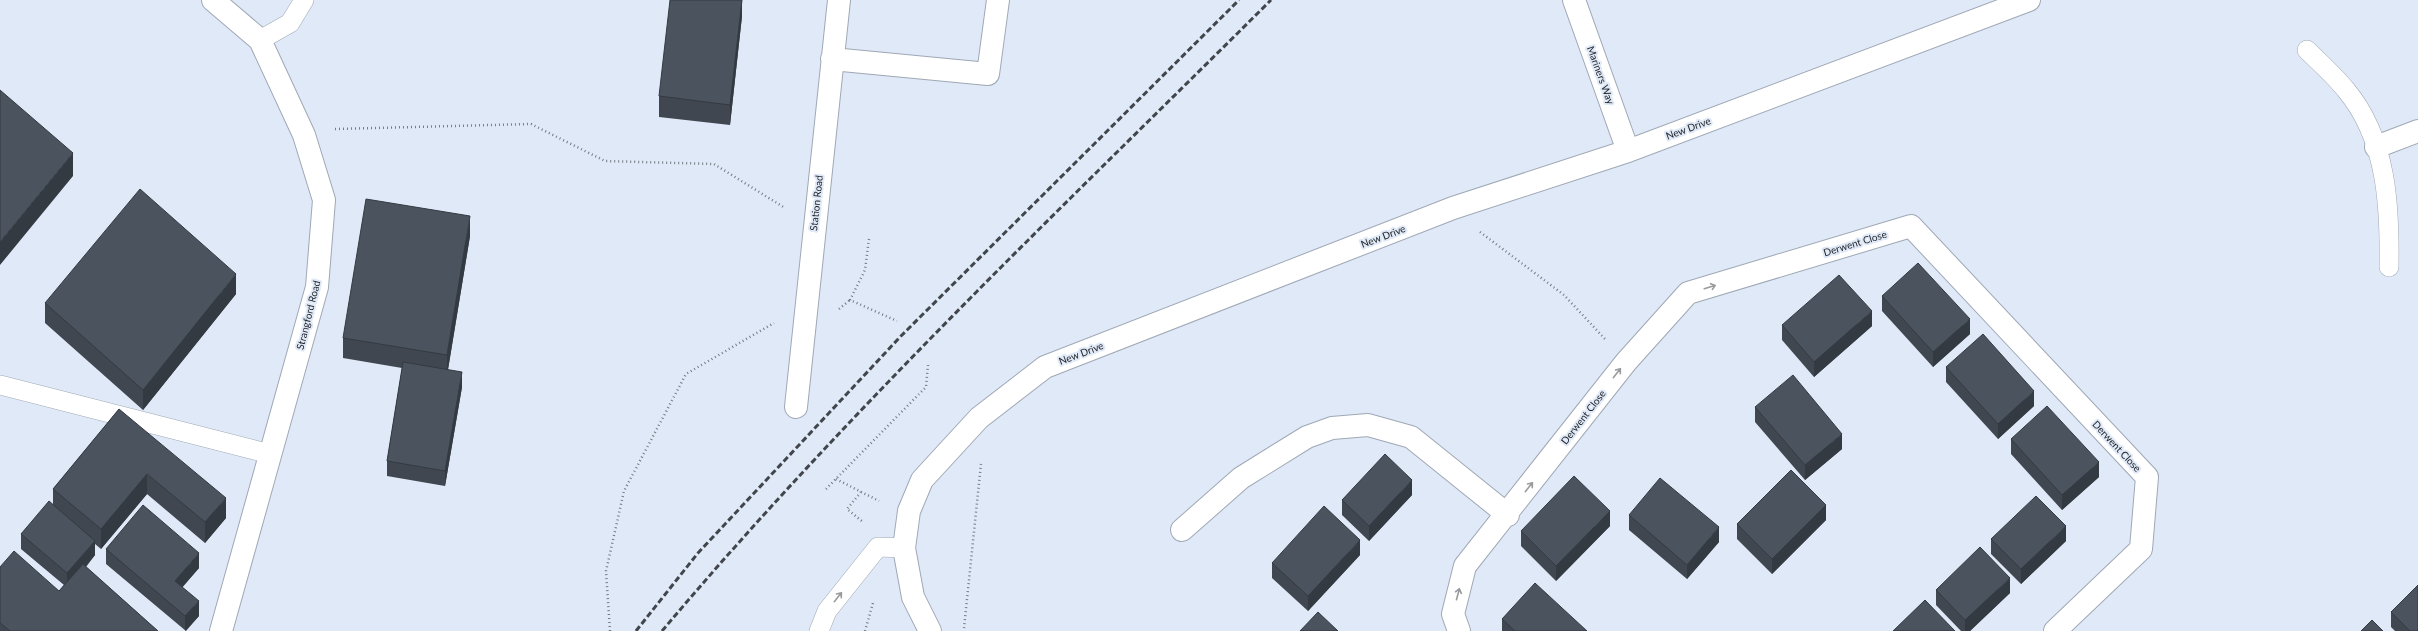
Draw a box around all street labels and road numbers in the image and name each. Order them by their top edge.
street label: Mariners Way [1585,44,1617,107]
street label: New Drive [1664,114,1712,142]
street label: Station Road [807,175,825,231]
street label: New Drive [1359,222,1407,250]
street label: Derwent Close [1822,228,1888,258]
street label: Strangford Road [294,279,322,351]
street label: New Drive [1057,339,1105,367]
street label: Derwent Close [1558,387,1608,447]
street label: Derwent Close [2090,418,2144,474]

